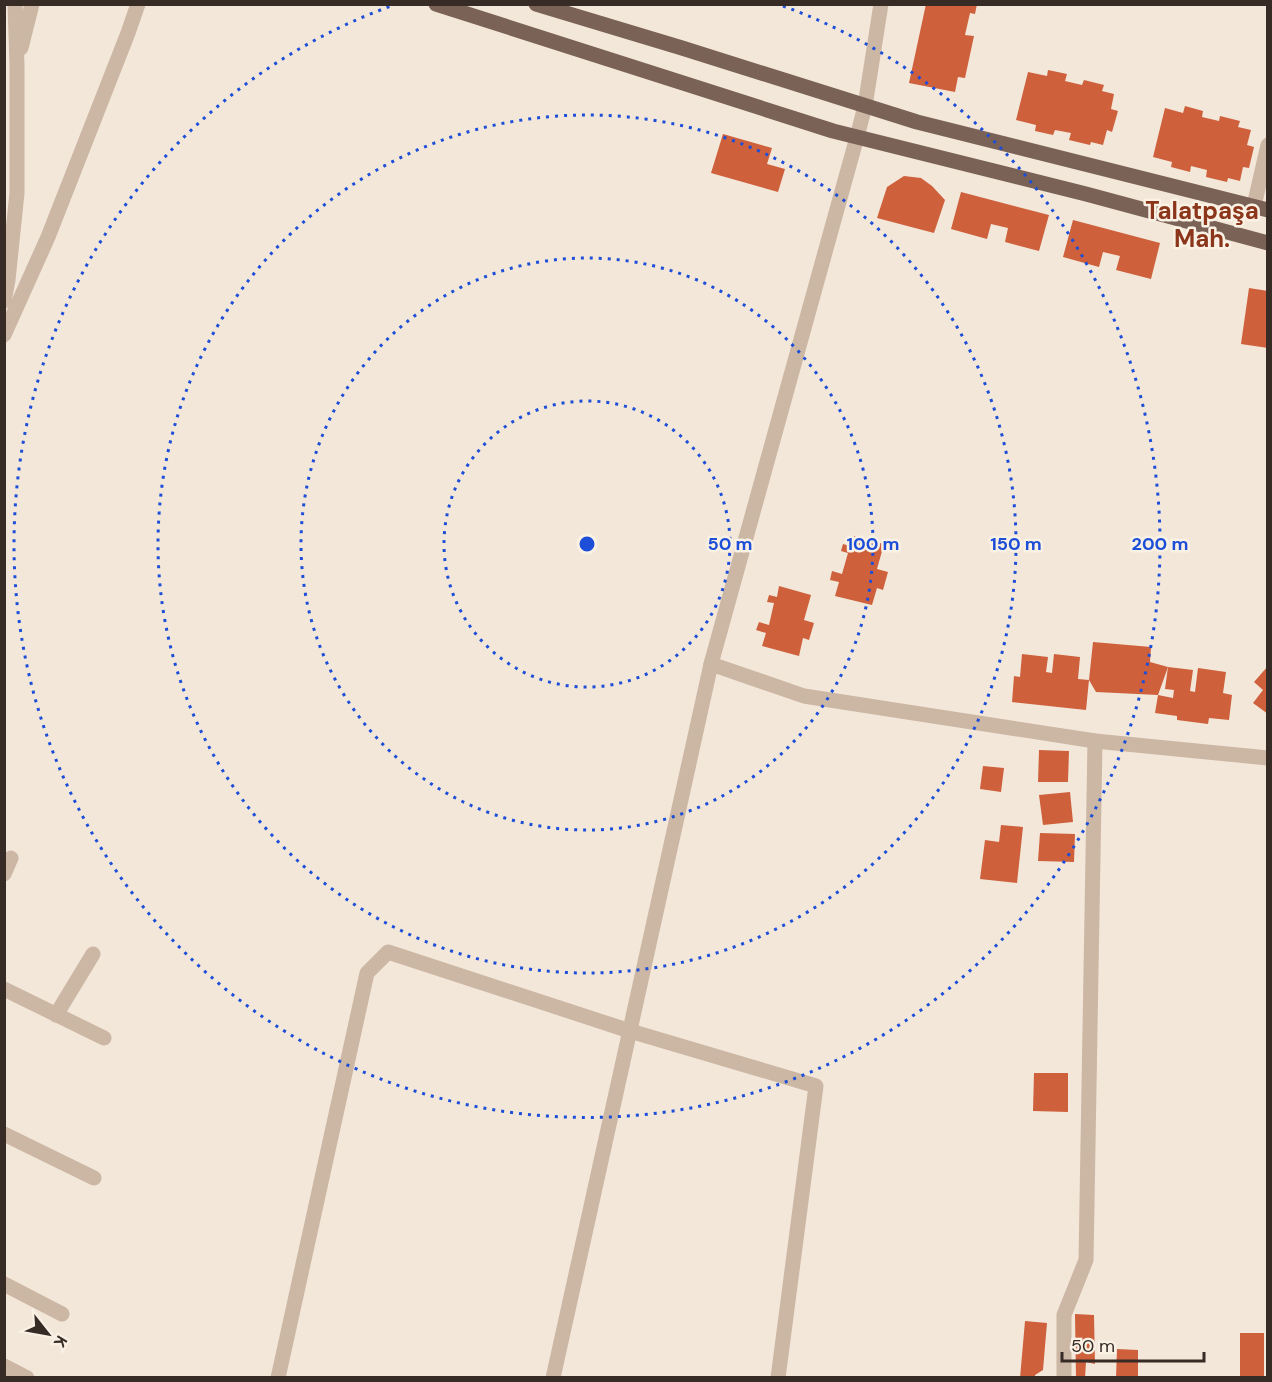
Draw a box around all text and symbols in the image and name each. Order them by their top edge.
district label: Talatpaşa Mah. [1145,195,1259,254]
text: 50 m [707,532,753,556]
text: 100 m [846,532,900,556]
text: 150 m [990,532,1042,556]
text: 200 m [1132,532,1188,556]
centre of rings [577,534,597,554]
north arrow [18,1304,78,1364]
scale bar [1062,1325,1204,1363]
text: K [48,1332,72,1352]
text: 50 m [1071,1334,1115,1358]

